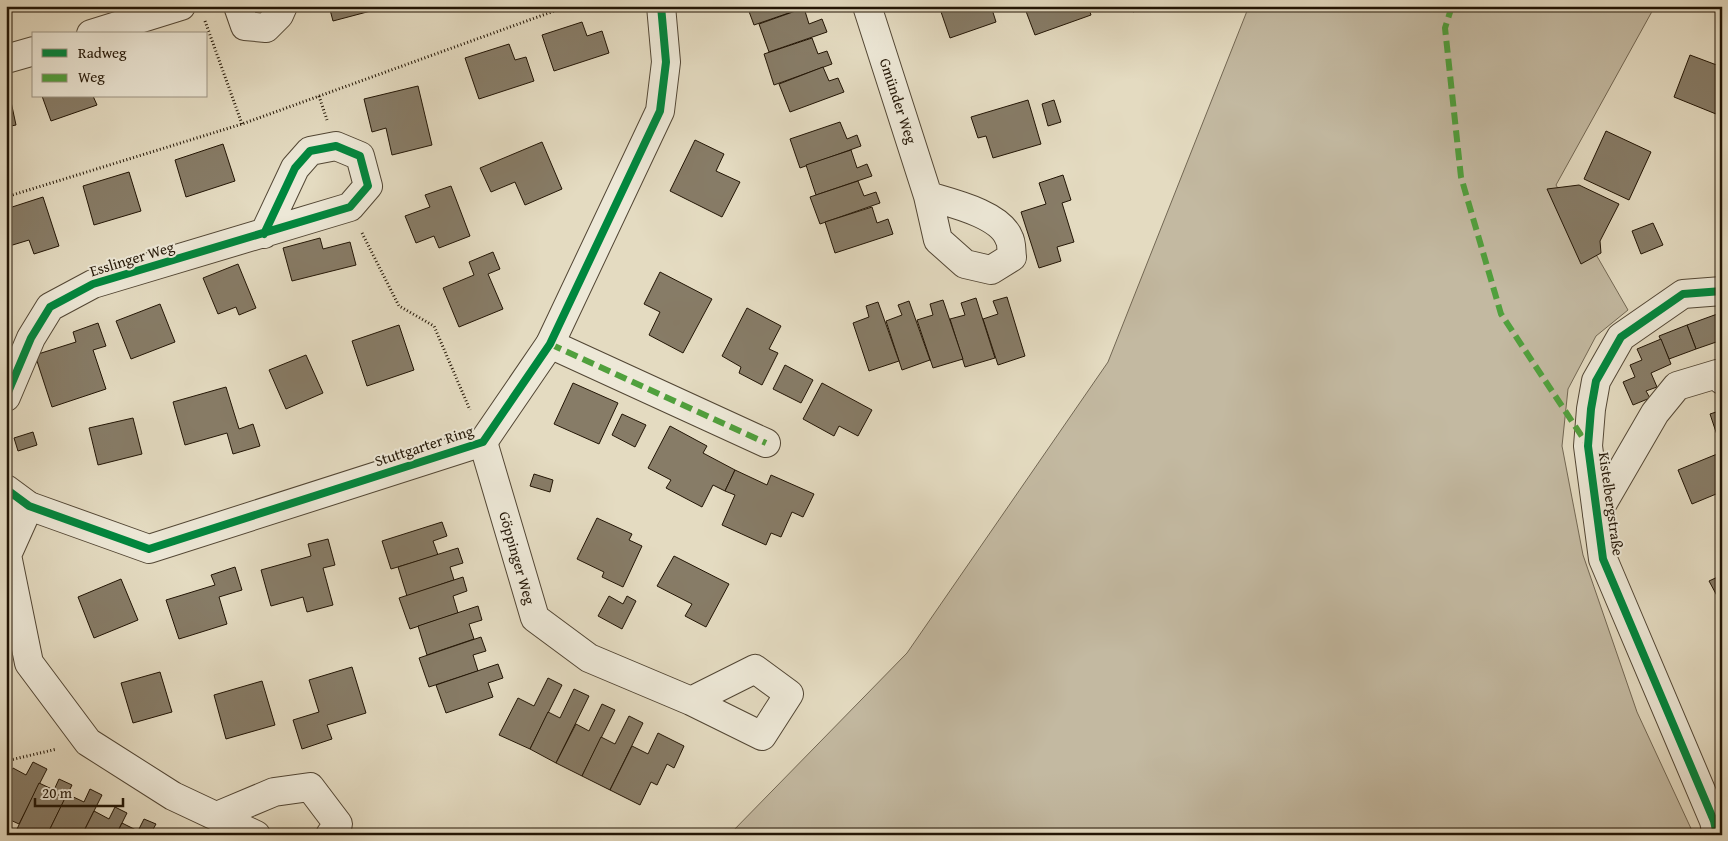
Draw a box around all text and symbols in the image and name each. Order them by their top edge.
legend [32,32,208,98]
text: Radweg [78,42,127,63]
street label: Gmünder Weg [875,55,922,147]
text: Weg [78,66,105,87]
street label: Esslinger Weg [87,236,177,281]
street label: Stuttgarter Ring [372,420,476,471]
street label: Kistelbergstraße [1594,451,1629,557]
street label: Göppinger Weg [494,509,541,607]
scale bar [35,776,122,808]
text: 20 m [42,782,73,803]

